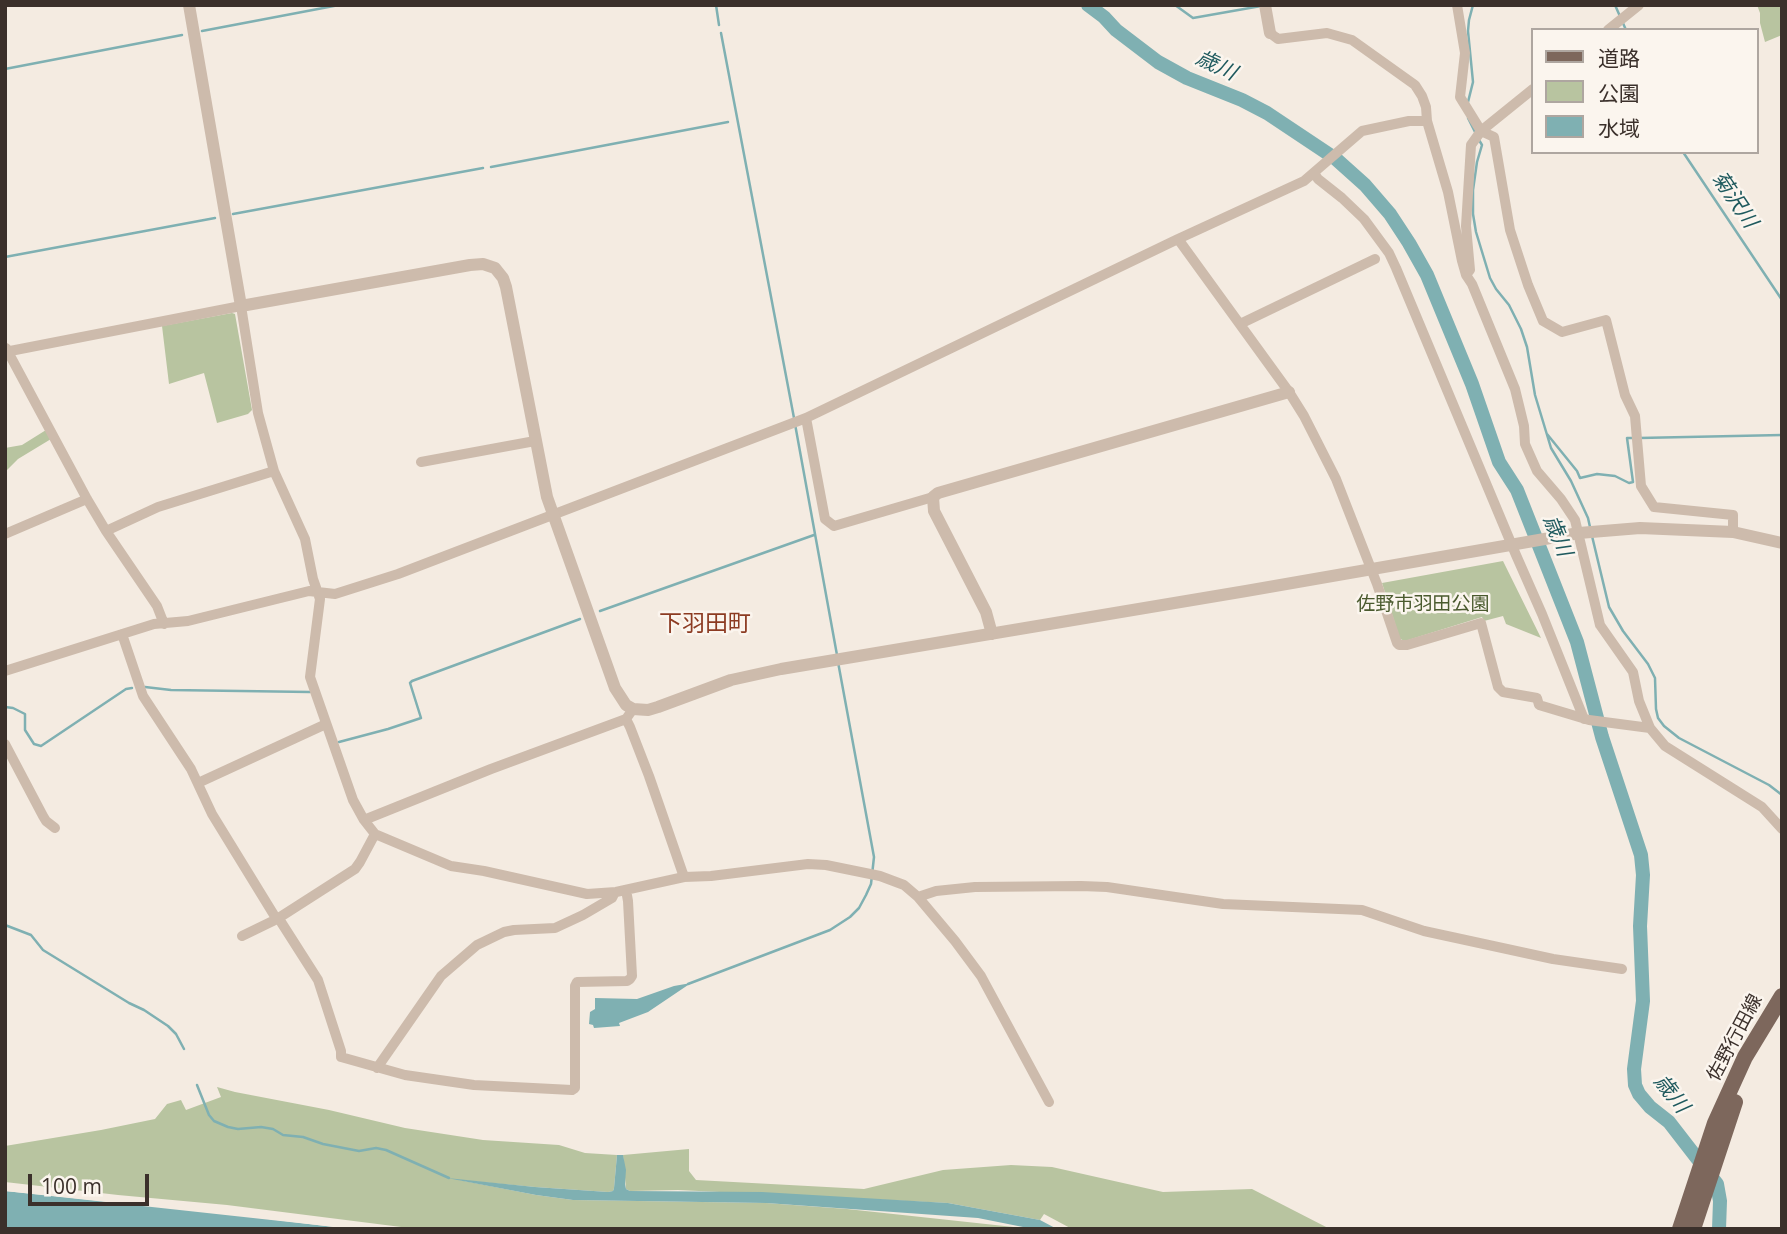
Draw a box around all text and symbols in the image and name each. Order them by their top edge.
legend [1532,28,1759,154]
text: 道路 [1598,44,1640,72]
water label: 歳川 [1192,46,1240,86]
text: 公園 [1598,79,1640,107]
text: 水域 [1598,114,1640,142]
water label: 菊沢川 [1706,167,1762,233]
water label: 歳川 [1537,512,1577,560]
park label: 佐野市羽田公園 [1357,594,1489,616]
district label: 下羽田町 [659,610,751,638]
street label: 佐野行田線 [1703,991,1767,1085]
water label: 歳川 [1648,1070,1694,1118]
scale bar [32,1160,152,1204]
text: 100 m [41,1172,102,1200]

